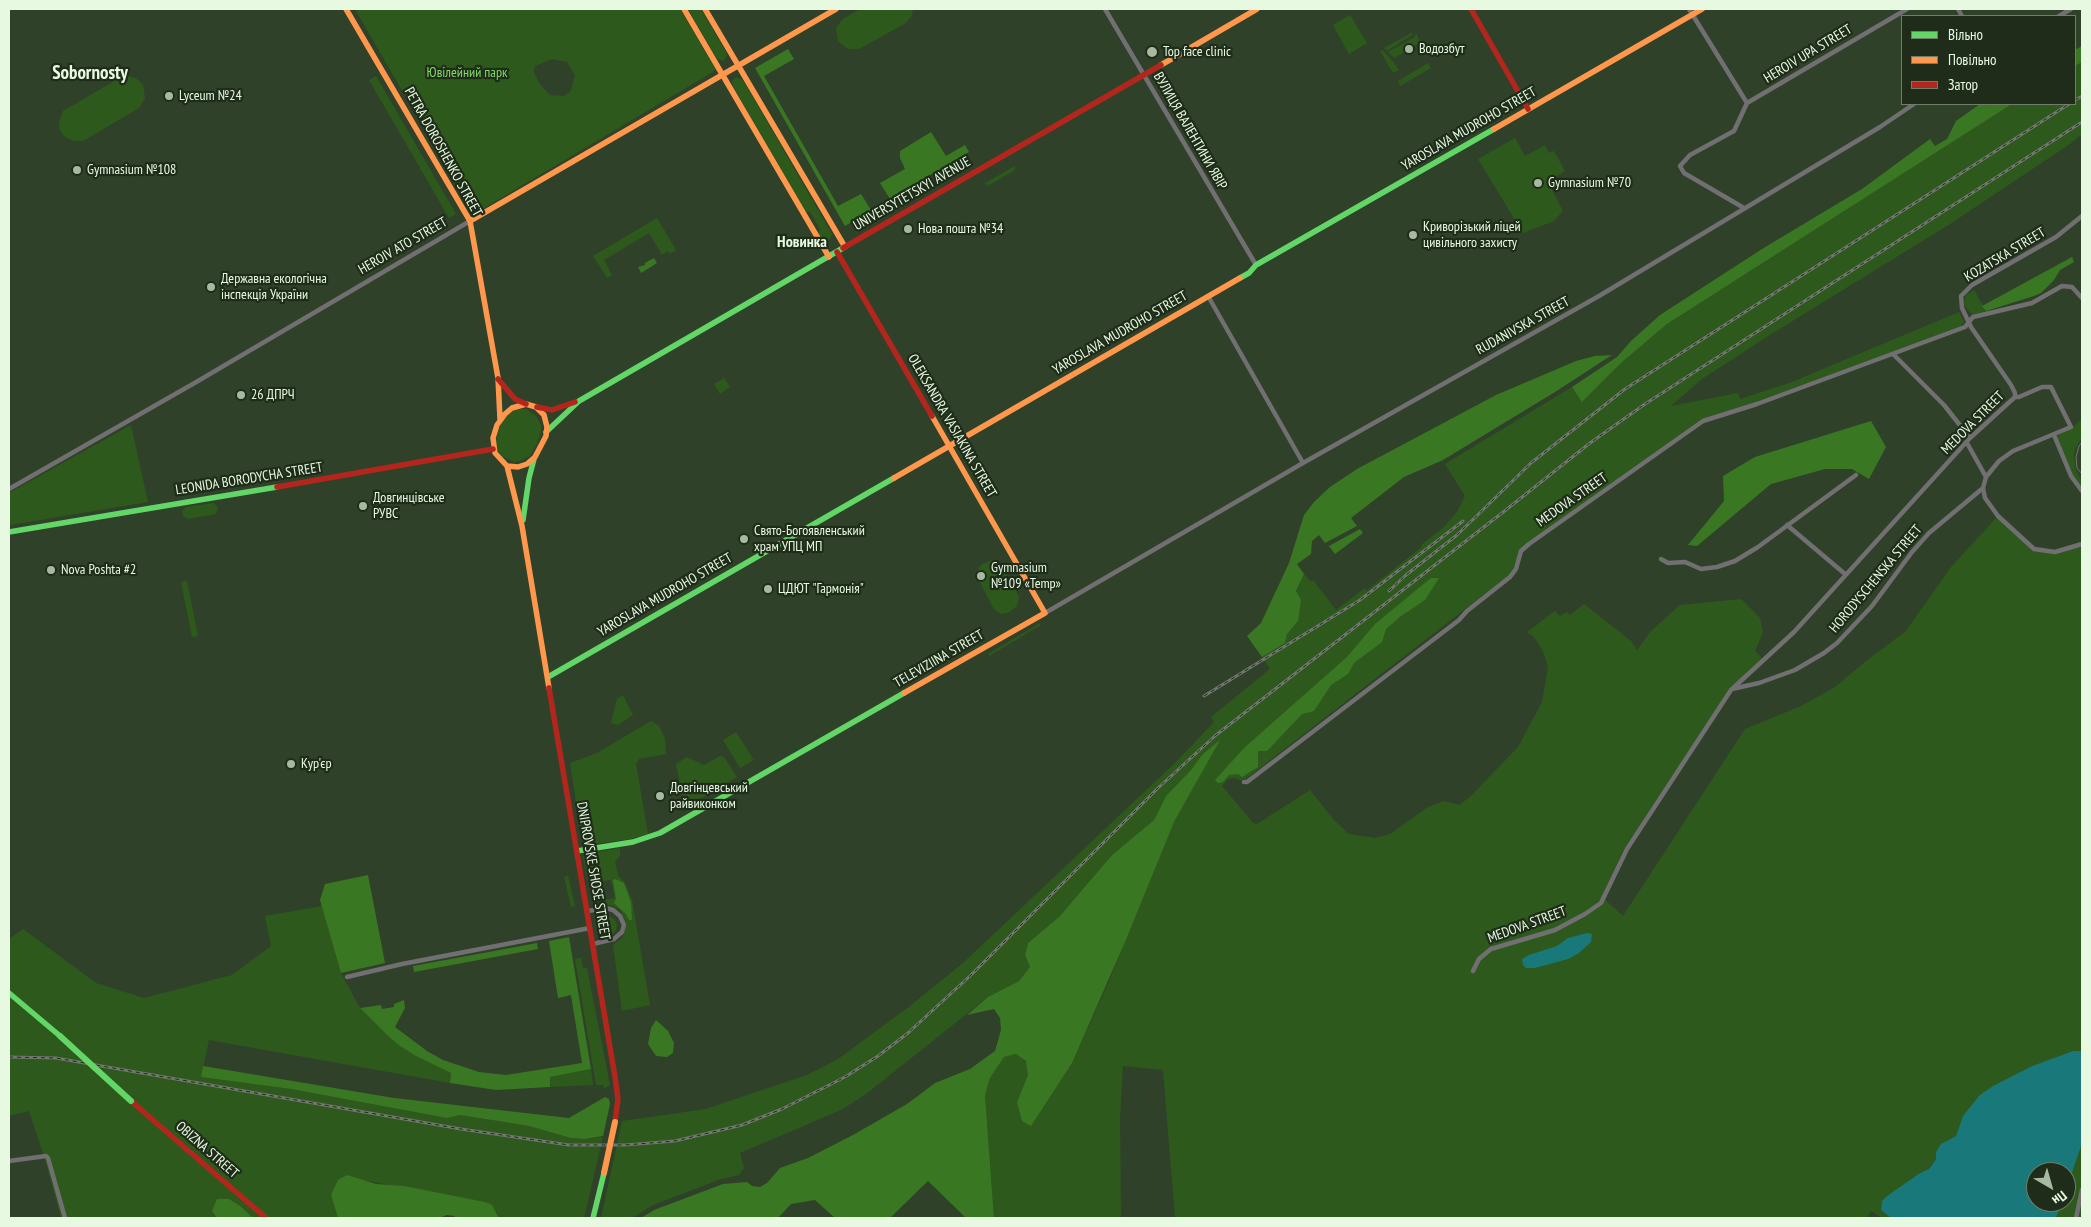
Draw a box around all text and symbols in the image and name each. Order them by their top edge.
legend [1901,15,2076,105]
street label: HEROIV UPA STREET [1761,21,1855,87]
text: Вільно [1948,25,1983,44]
place label: Водозбут [1419,41,1464,57]
marker: Водозбут [1403,43,1415,55]
place label: Top face clinic [1163,44,1231,60]
marker: Top face clinic [1145,45,1159,59]
text: Повільно [1948,50,1996,69]
district label: Sobornosty [52,63,128,85]
park label: Ювілейний парк [427,65,507,81]
street label: ВУЛИЦЯ ВАЛЕНТИНИ ЯВІР [1150,69,1230,193]
text: Затор [1948,75,1978,94]
street label: PETRA DOROSHENKO STREET [400,84,486,220]
street label: YAROSLAVA MUDROHO STREET [1399,84,1539,174]
place label: Lyceum №24 [179,88,242,104]
marker: Lyceum №24 [163,90,175,102]
street label: UNIVERSYTETSKYI AVENUE [850,154,974,234]
place label: Gymnasium №108 [87,162,176,178]
marker: Gymnasium №108 [71,164,83,176]
place label: Gymnasium №70 [1548,175,1631,191]
marker: Gymnasium №70 [1532,177,1544,189]
street label: HEROIV ATO STREET [356,214,450,278]
place label: Криворізький ліцей цивільного захисту [1423,219,1521,252]
place label: Нова пошта №34 [918,221,1003,237]
marker: Нова пошта №34 [902,223,914,235]
street label: KOZATSKA STREET [1961,224,2049,286]
marker: Криворізький ліцей цивільного захисту [1407,229,1419,241]
district label: Новинка [777,232,827,252]
place label: Державна екологічна інспекція України [221,271,327,304]
marker: Державна екологічна інспекція України [205,281,217,293]
street label: YAROSLAVA MUDROHO STREET [1050,288,1190,378]
street label: RUDANIVSKA STREET [1473,293,1573,359]
street label: OLEKSANDRA VASIAKINA STREET [904,351,1000,501]
place label: 26 ДПРЧ [251,387,295,403]
street label: MEDOVA STREET [1938,388,2008,458]
marker: 26 ДПРЧ [235,389,247,401]
street label: LEONIDA BORODYCHA STREET [174,459,324,499]
street label: MEDOVA STREET [1533,469,1611,531]
place label: Довгинцівське РУВС [373,490,445,522]
marker: Довгинцівське РУВС [357,500,369,512]
street label: HORODYSCHENSKA STREET [1826,522,1926,636]
place label: Свято-Богоявленський храм УПЦ МП [754,523,865,556]
marker: Свято-Богоявленський храм УПЦ МП [738,533,750,545]
street label: YAROSLAVA MUDROHO STREET [595,550,735,640]
place label: Gymnasium №109 «Temp» [991,560,1061,592]
place label: Nova Poshta #2 [61,562,136,578]
marker: Nova Poshta #2 [45,564,57,576]
marker: Gymnasium №109 «Temp» [975,570,987,582]
place label: ЦДЮТ "Гармонія" [778,581,864,597]
marker: ЦДЮТ "Гармонія" [762,583,774,595]
street label: TELEVIZIINA STREET [891,627,987,691]
place label: Кур'єр [301,756,332,772]
marker: Кур'єр [285,758,297,770]
place label: Довгінцевський райвиконком [670,780,748,812]
marker: Довгінцевський райвиконком [654,790,666,802]
street label: DNIPROVSKE SHOSE STREET [573,801,613,941]
street label: MEDOVA STREET [1485,903,1569,947]
street label: OBIZNA STREET [172,1118,242,1182]
north arrow [2026,1162,2076,1212]
text: Пн [2049,1187,2071,1209]

